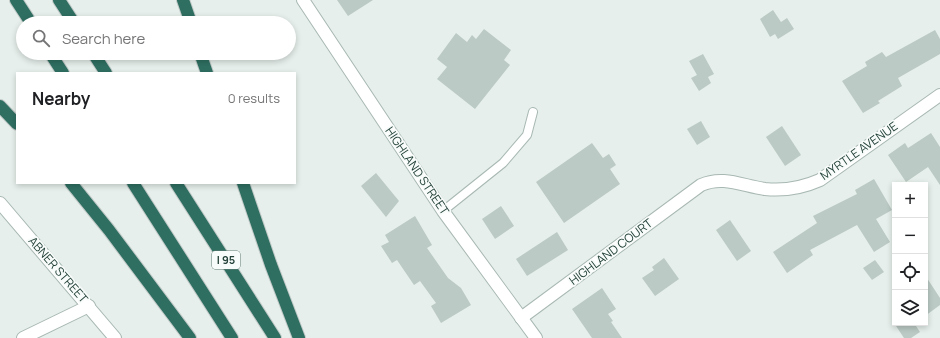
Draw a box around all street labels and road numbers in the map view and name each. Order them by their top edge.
street label: MYRTLE AVENUE [816,117,901,184]
street label: HIGHLAND STREET [382,123,454,219]
street label: HIGHLAND COURT [565,214,657,289]
street label: ABNER STREET [25,233,93,307]
road number: I 95 [212,251,240,269]

